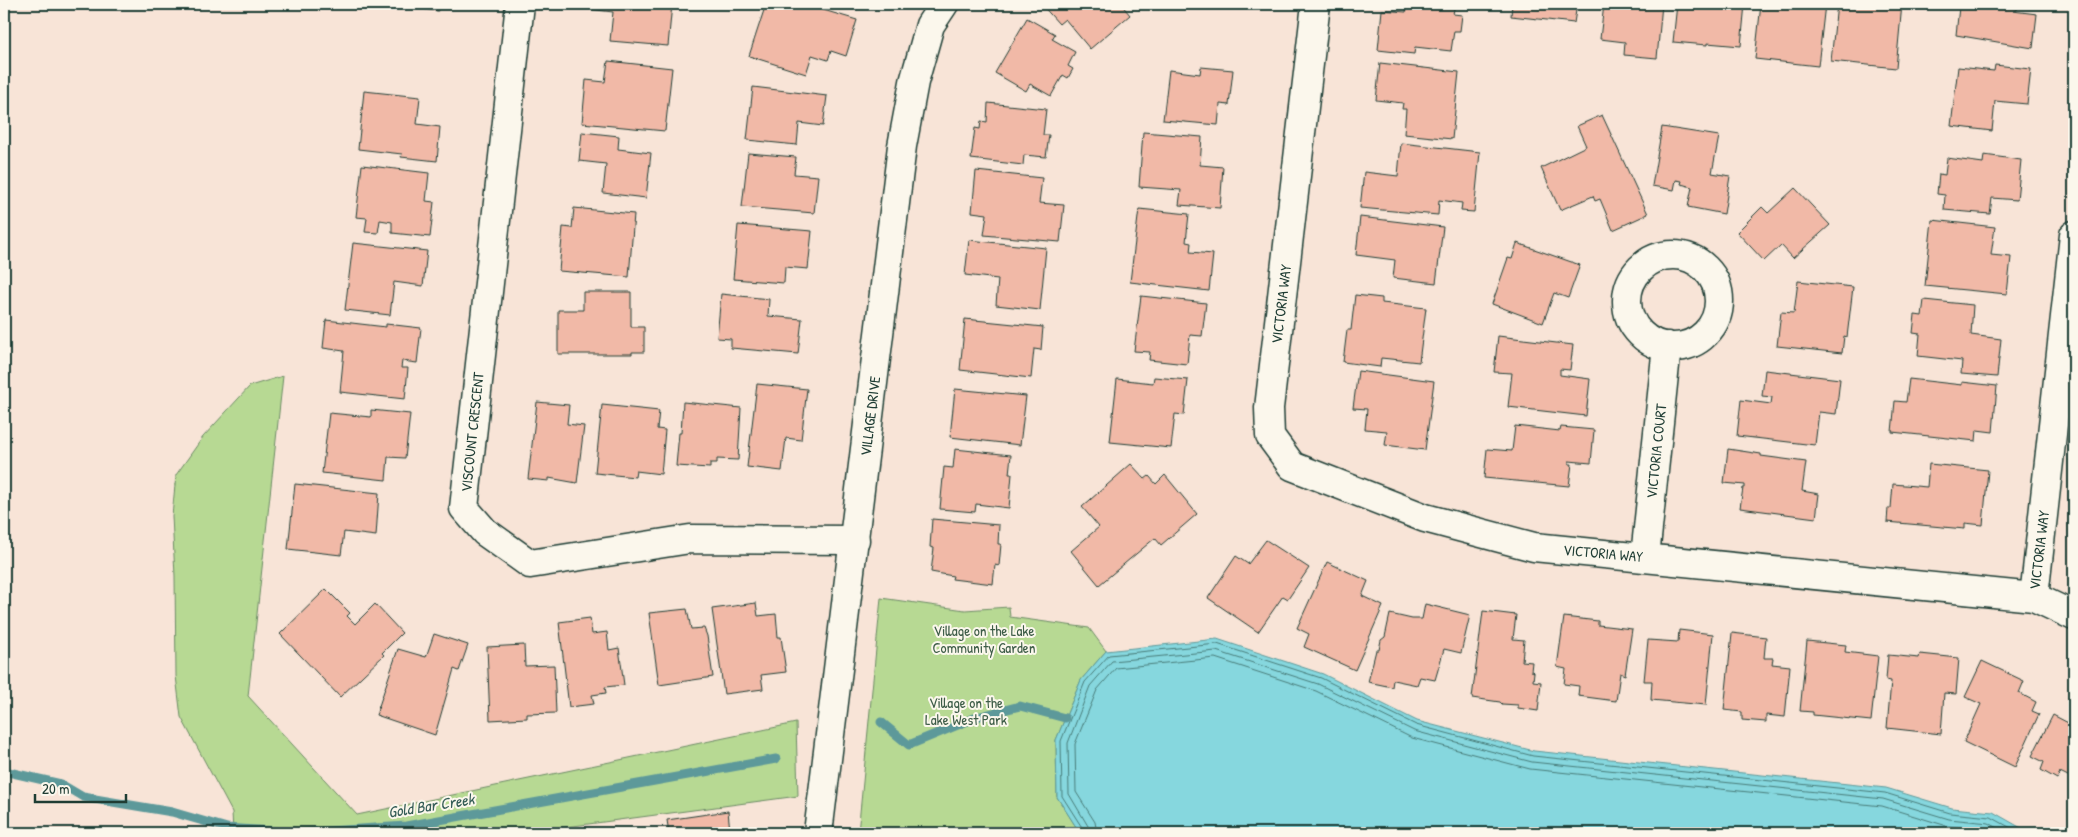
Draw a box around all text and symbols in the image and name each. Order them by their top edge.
street label: VICTORIA WAY [1266,263,1296,345]
street label: VISCOUNT CRESCENT [455,370,489,493]
street label: VILLAGE DRIVE [855,375,885,457]
street label: VICTORIA COURT [1641,402,1672,499]
street label: VICTORIA WAY [2024,509,2054,591]
street label: VICTORIA WAY [1562,539,1644,567]
park label: Village on the Lake Community Garden [932,620,1036,658]
park label: Village on the Lake West Park [925,692,1007,730]
scale bar [35,772,126,804]
text: 20 m [42,778,69,799]
water label: Gold Bar Creek [386,787,477,823]

